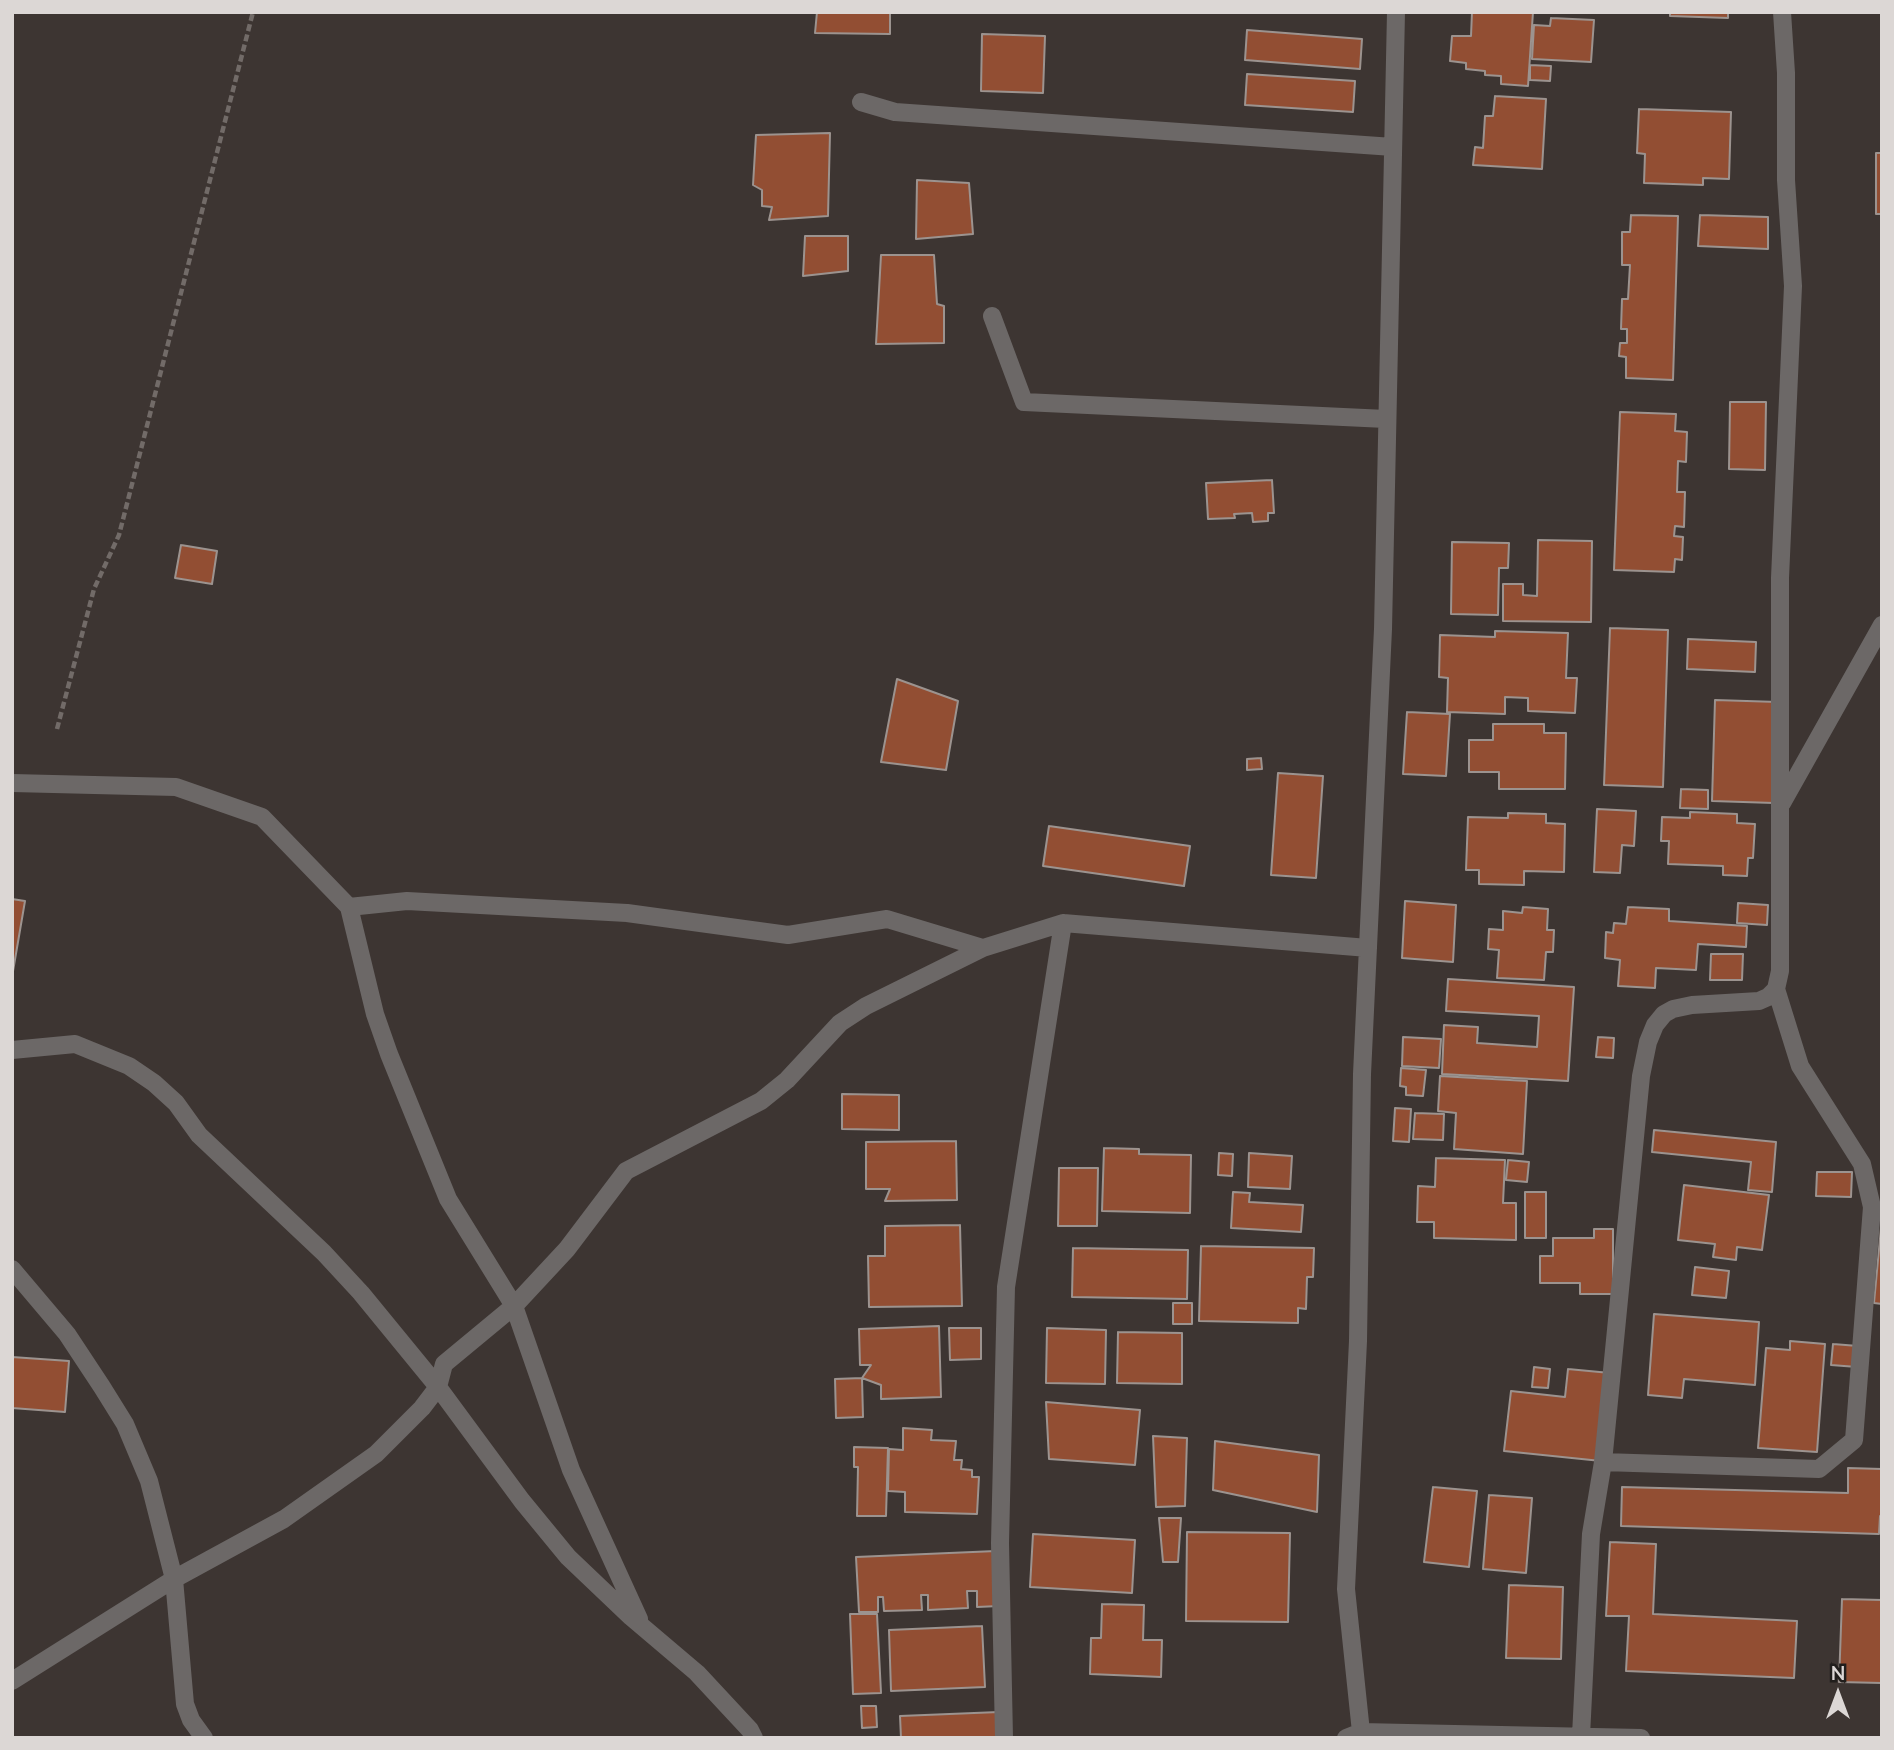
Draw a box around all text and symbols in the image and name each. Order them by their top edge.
north arrow [1803,1659,1873,1729]
text: N [1831,1661,1845,1684]

